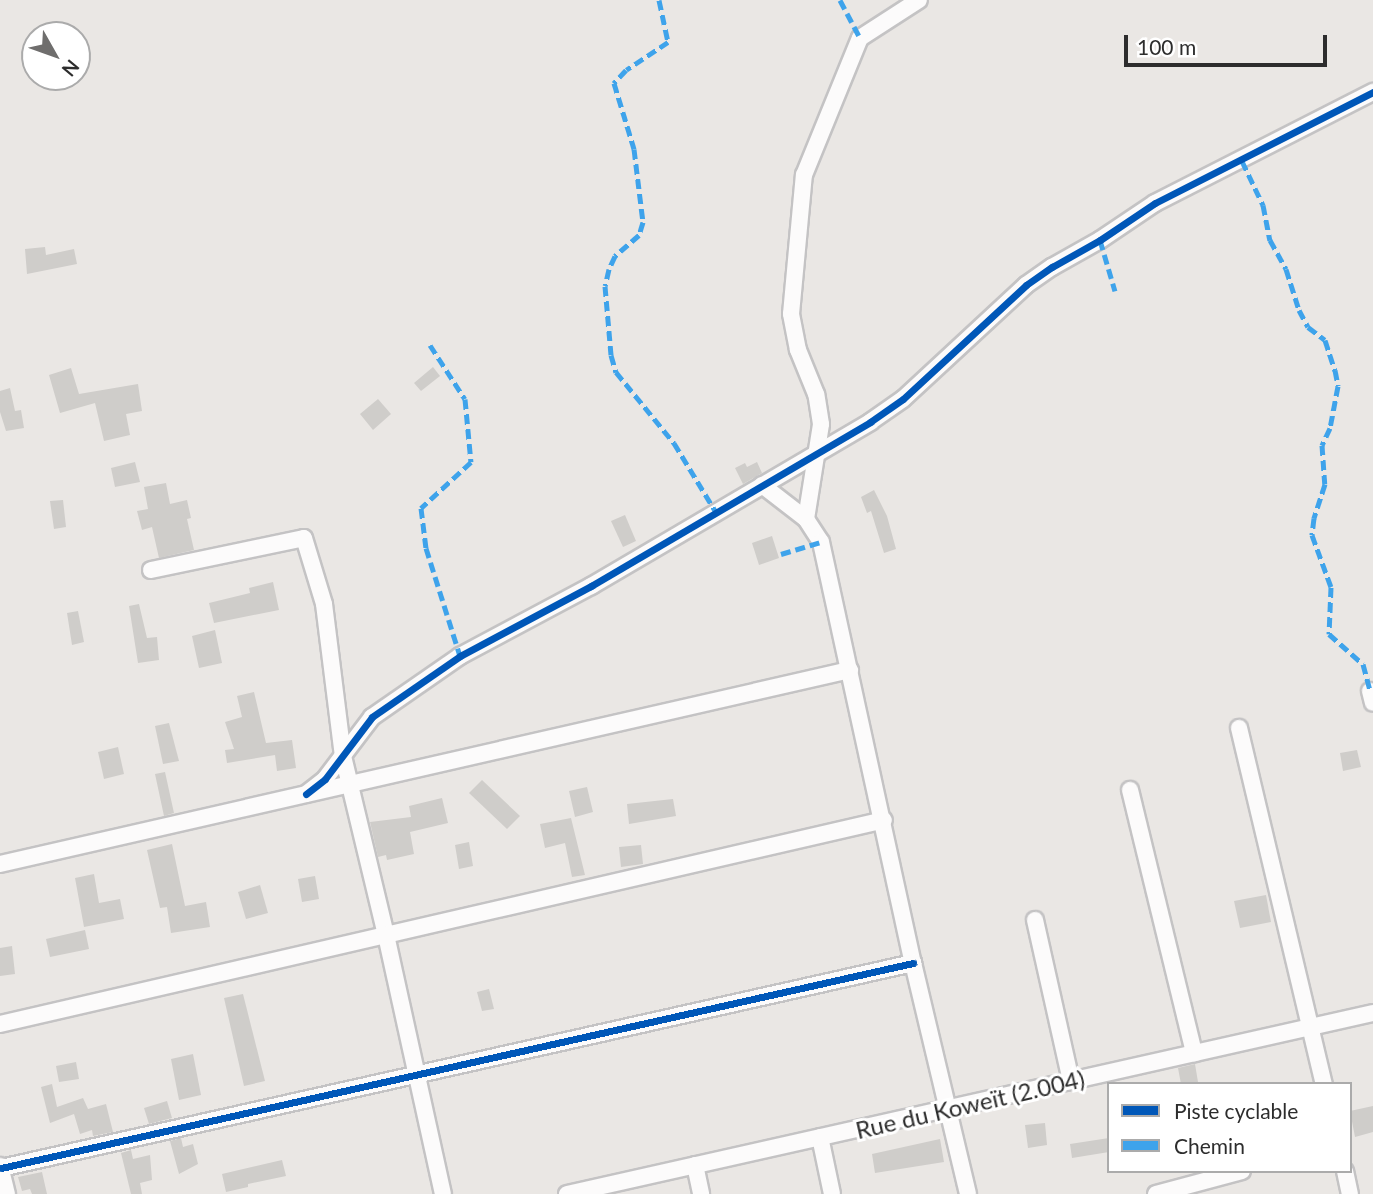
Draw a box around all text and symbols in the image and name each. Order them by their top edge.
north arrow [21,21,91,91]
scale bar [1128,21,1331,65]
text: 100 m [1137,34,1196,59]
text: N [57,56,84,82]
street label: Rue du Koweït (2.004) [853,1064,1087,1144]
legend [1107,1082,1352,1173]
text: Piste cyclable [1174,1098,1298,1123]
text: Chemin [1174,1133,1245,1158]

